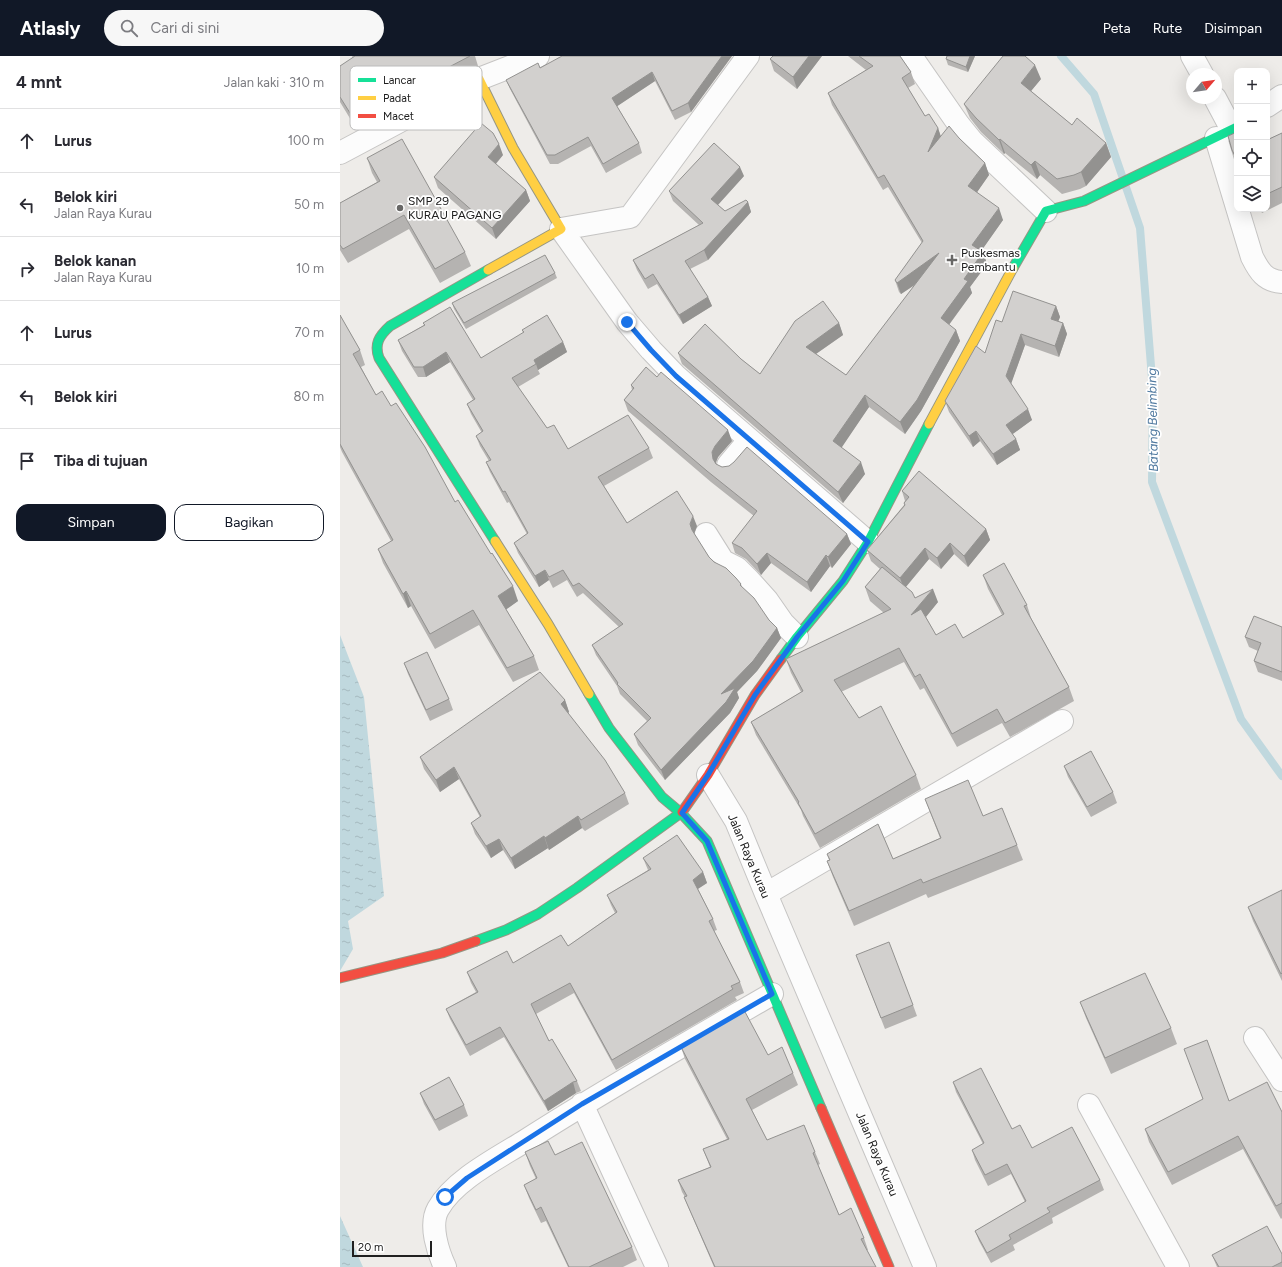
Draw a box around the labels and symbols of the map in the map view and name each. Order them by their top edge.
legend [350,66,482,130]
north arrow [1186,68,1222,104]
text: Lancar [383,74,416,87]
text: Padat [383,92,411,105]
text: Macet [383,110,414,123]
place label: SMP 29 KURAU PAGANG [408,194,501,222]
marker: SMP 29 KURAU PAGANG [395,203,405,213]
place label: Puskesmas Pembantu [961,246,1020,274]
marker: Puskesmas Pembantu [946,254,958,266]
route end [618,313,636,331]
water label: Batang Belimbing [1144,368,1161,472]
street label: Jalan Raya Kurau [725,812,773,900]
street label: Jalan Raya Kurau [853,1110,901,1198]
route start [436,1188,454,1206]
scale bar [352,1239,432,1258]

